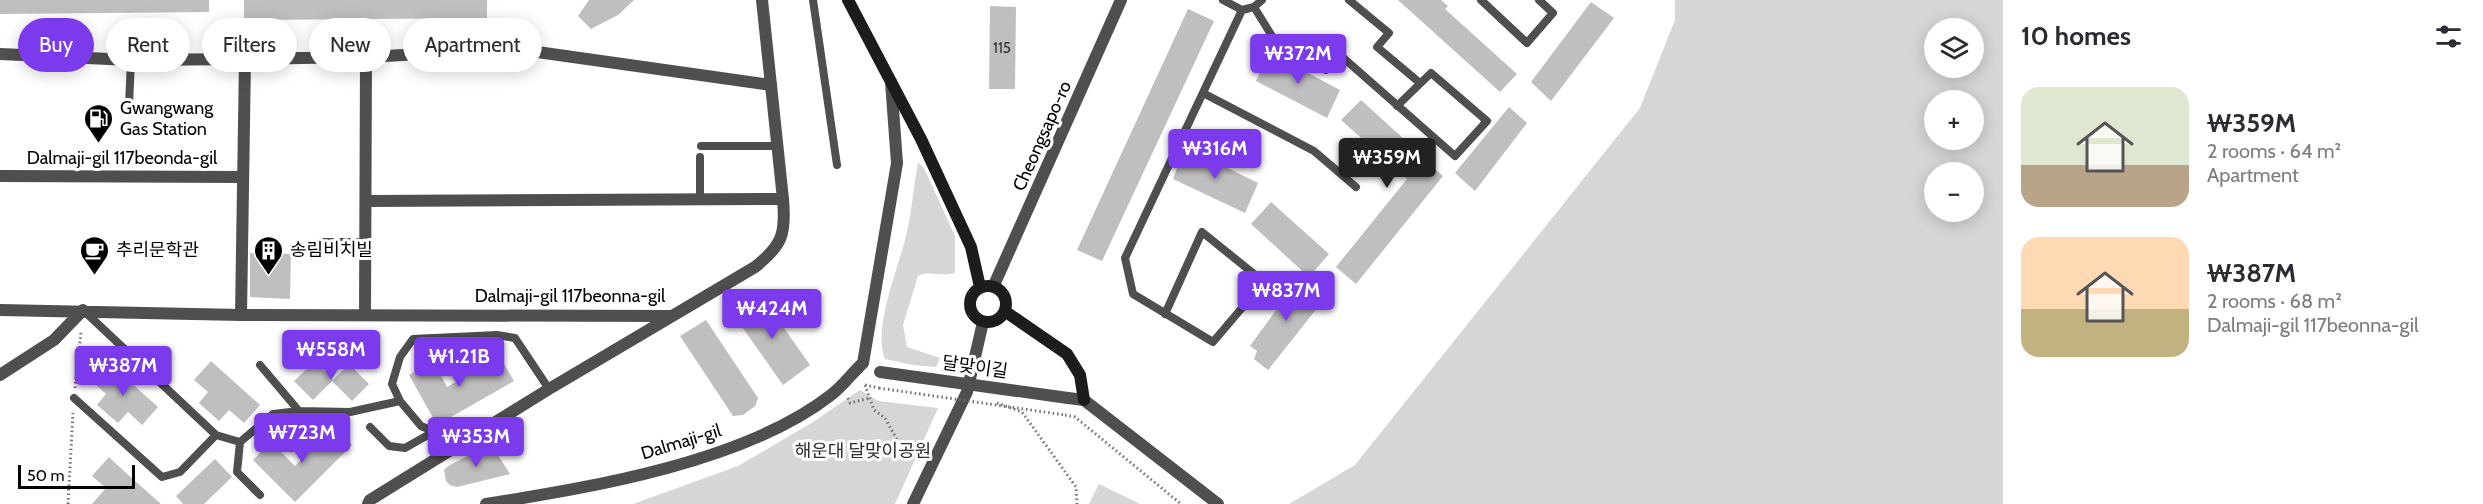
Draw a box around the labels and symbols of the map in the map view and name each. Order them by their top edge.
pin: ₩372M [1256,34,1340,85]
house number: 115 [993,39,1011,57]
street label: Cheongsapo-ro [1008,78,1076,194]
place label: Gwangwang Gas Station [120,97,214,140]
fuel station icon: Gwangwang Gas Station [83,102,115,144]
pin: ₩316M [1173,129,1257,180]
pin: ₩359M [1345,138,1429,189]
street label: Dalmaji-gil 117beonda-gil [27,147,218,169]
cafe icon: 추리문학관 [79,234,111,276]
building icon: 송림비치빌 [253,234,285,276]
place label: 추리문학관 [116,239,199,261]
place label: 송림비치빌 [290,239,373,261]
pin: ₩837M [1244,271,1328,322]
street label: Dalmaji-gil 117beonna-gil [475,285,666,307]
pin: ₩424M [730,289,814,340]
pin: ₩558M [289,330,373,381]
pin: ₩1.21B [410,337,508,388]
pin: ₩387M [81,346,165,397]
street label: 달맞이길 [941,351,1009,383]
pin: ₩723M [260,413,344,464]
pin: ₩353M [434,417,518,468]
street label: Dalmaji-gil [638,419,725,465]
park label: 해운대 달맞이공원 [795,440,931,462]
scale bar [18,462,135,490]

